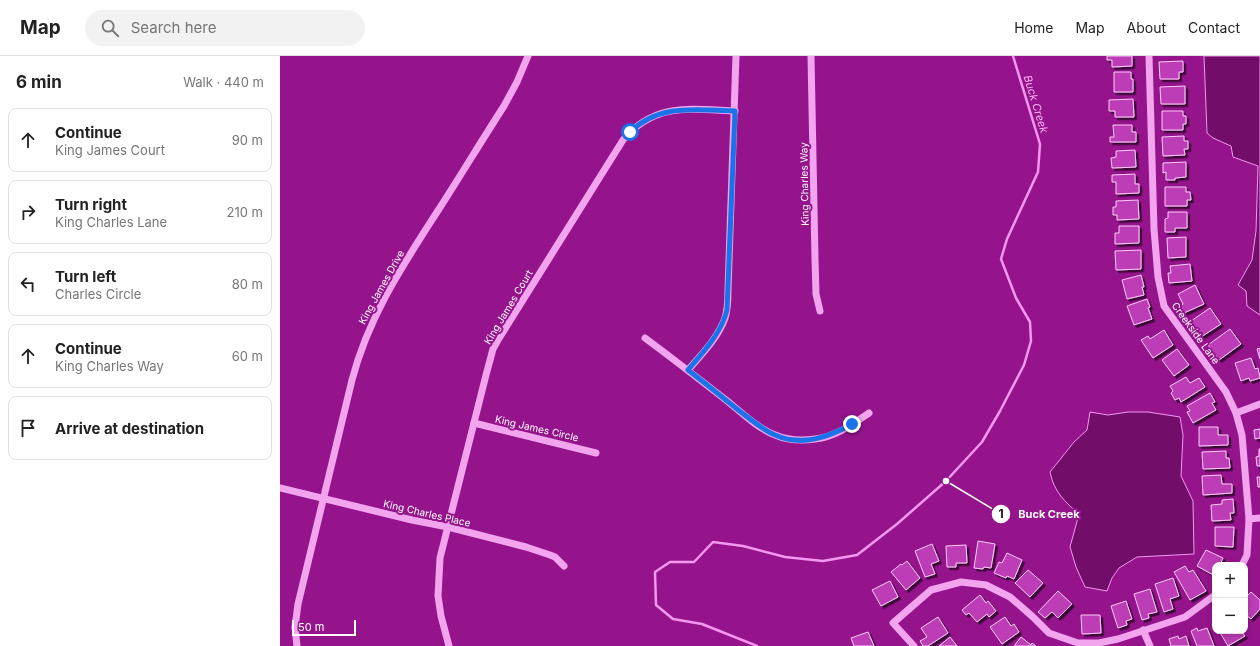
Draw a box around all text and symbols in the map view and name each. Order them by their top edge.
search box [85,10,365,46]
text: Map [20,16,61,39]
icon: search [99,17,121,39]
text: Search here [131,18,216,37]
text: Home [1014,19,1053,36]
text: Map [1075,19,1105,36]
text: About [1127,19,1166,36]
text: Contact [1188,19,1240,36]
text: 6 min [16,72,62,92]
water label: Buck Creek [1021,73,1052,136]
text: Walk · 440 m [183,74,264,90]
text: Continue [55,123,122,142]
route start [621,123,639,141]
icon: ahead [17,129,39,151]
text: 90 m [232,132,263,148]
text: King James Court [55,142,165,158]
street label: King Charles Way [797,142,811,226]
text: Turn right [55,195,127,214]
icon: right [17,201,39,223]
text: 210 m [227,204,263,220]
text: King Charles Lane [55,214,167,230]
street label: King James Drive [356,248,406,326]
text: Turn left [55,267,116,286]
street label: King James Court [481,267,535,346]
icon: left [17,273,39,295]
text: 80 m [232,276,263,292]
text: Charles Circle [55,286,141,302]
street label: Creekside Lane [1170,300,1223,366]
text: Continue [55,339,122,358]
icon: ahead [17,345,39,367]
text: 60 m [232,348,263,364]
text: King Charles Way [55,358,164,374]
street label: King James Circle [494,413,580,443]
route end [843,415,861,433]
icon: arrive [17,417,39,439]
text: Arrive at destination [55,419,204,438]
street label: King Charles Place [382,497,472,529]
callout: Buck Creek [991,502,1088,525]
text: 1 [998,506,1004,521]
text: Buck Creek [1018,507,1080,521]
map controls [1212,562,1248,634]
button: + [1212,562,1248,598]
button: − [1212,598,1248,634]
scale bar [292,618,356,637]
text: 50 m [298,620,324,634]

